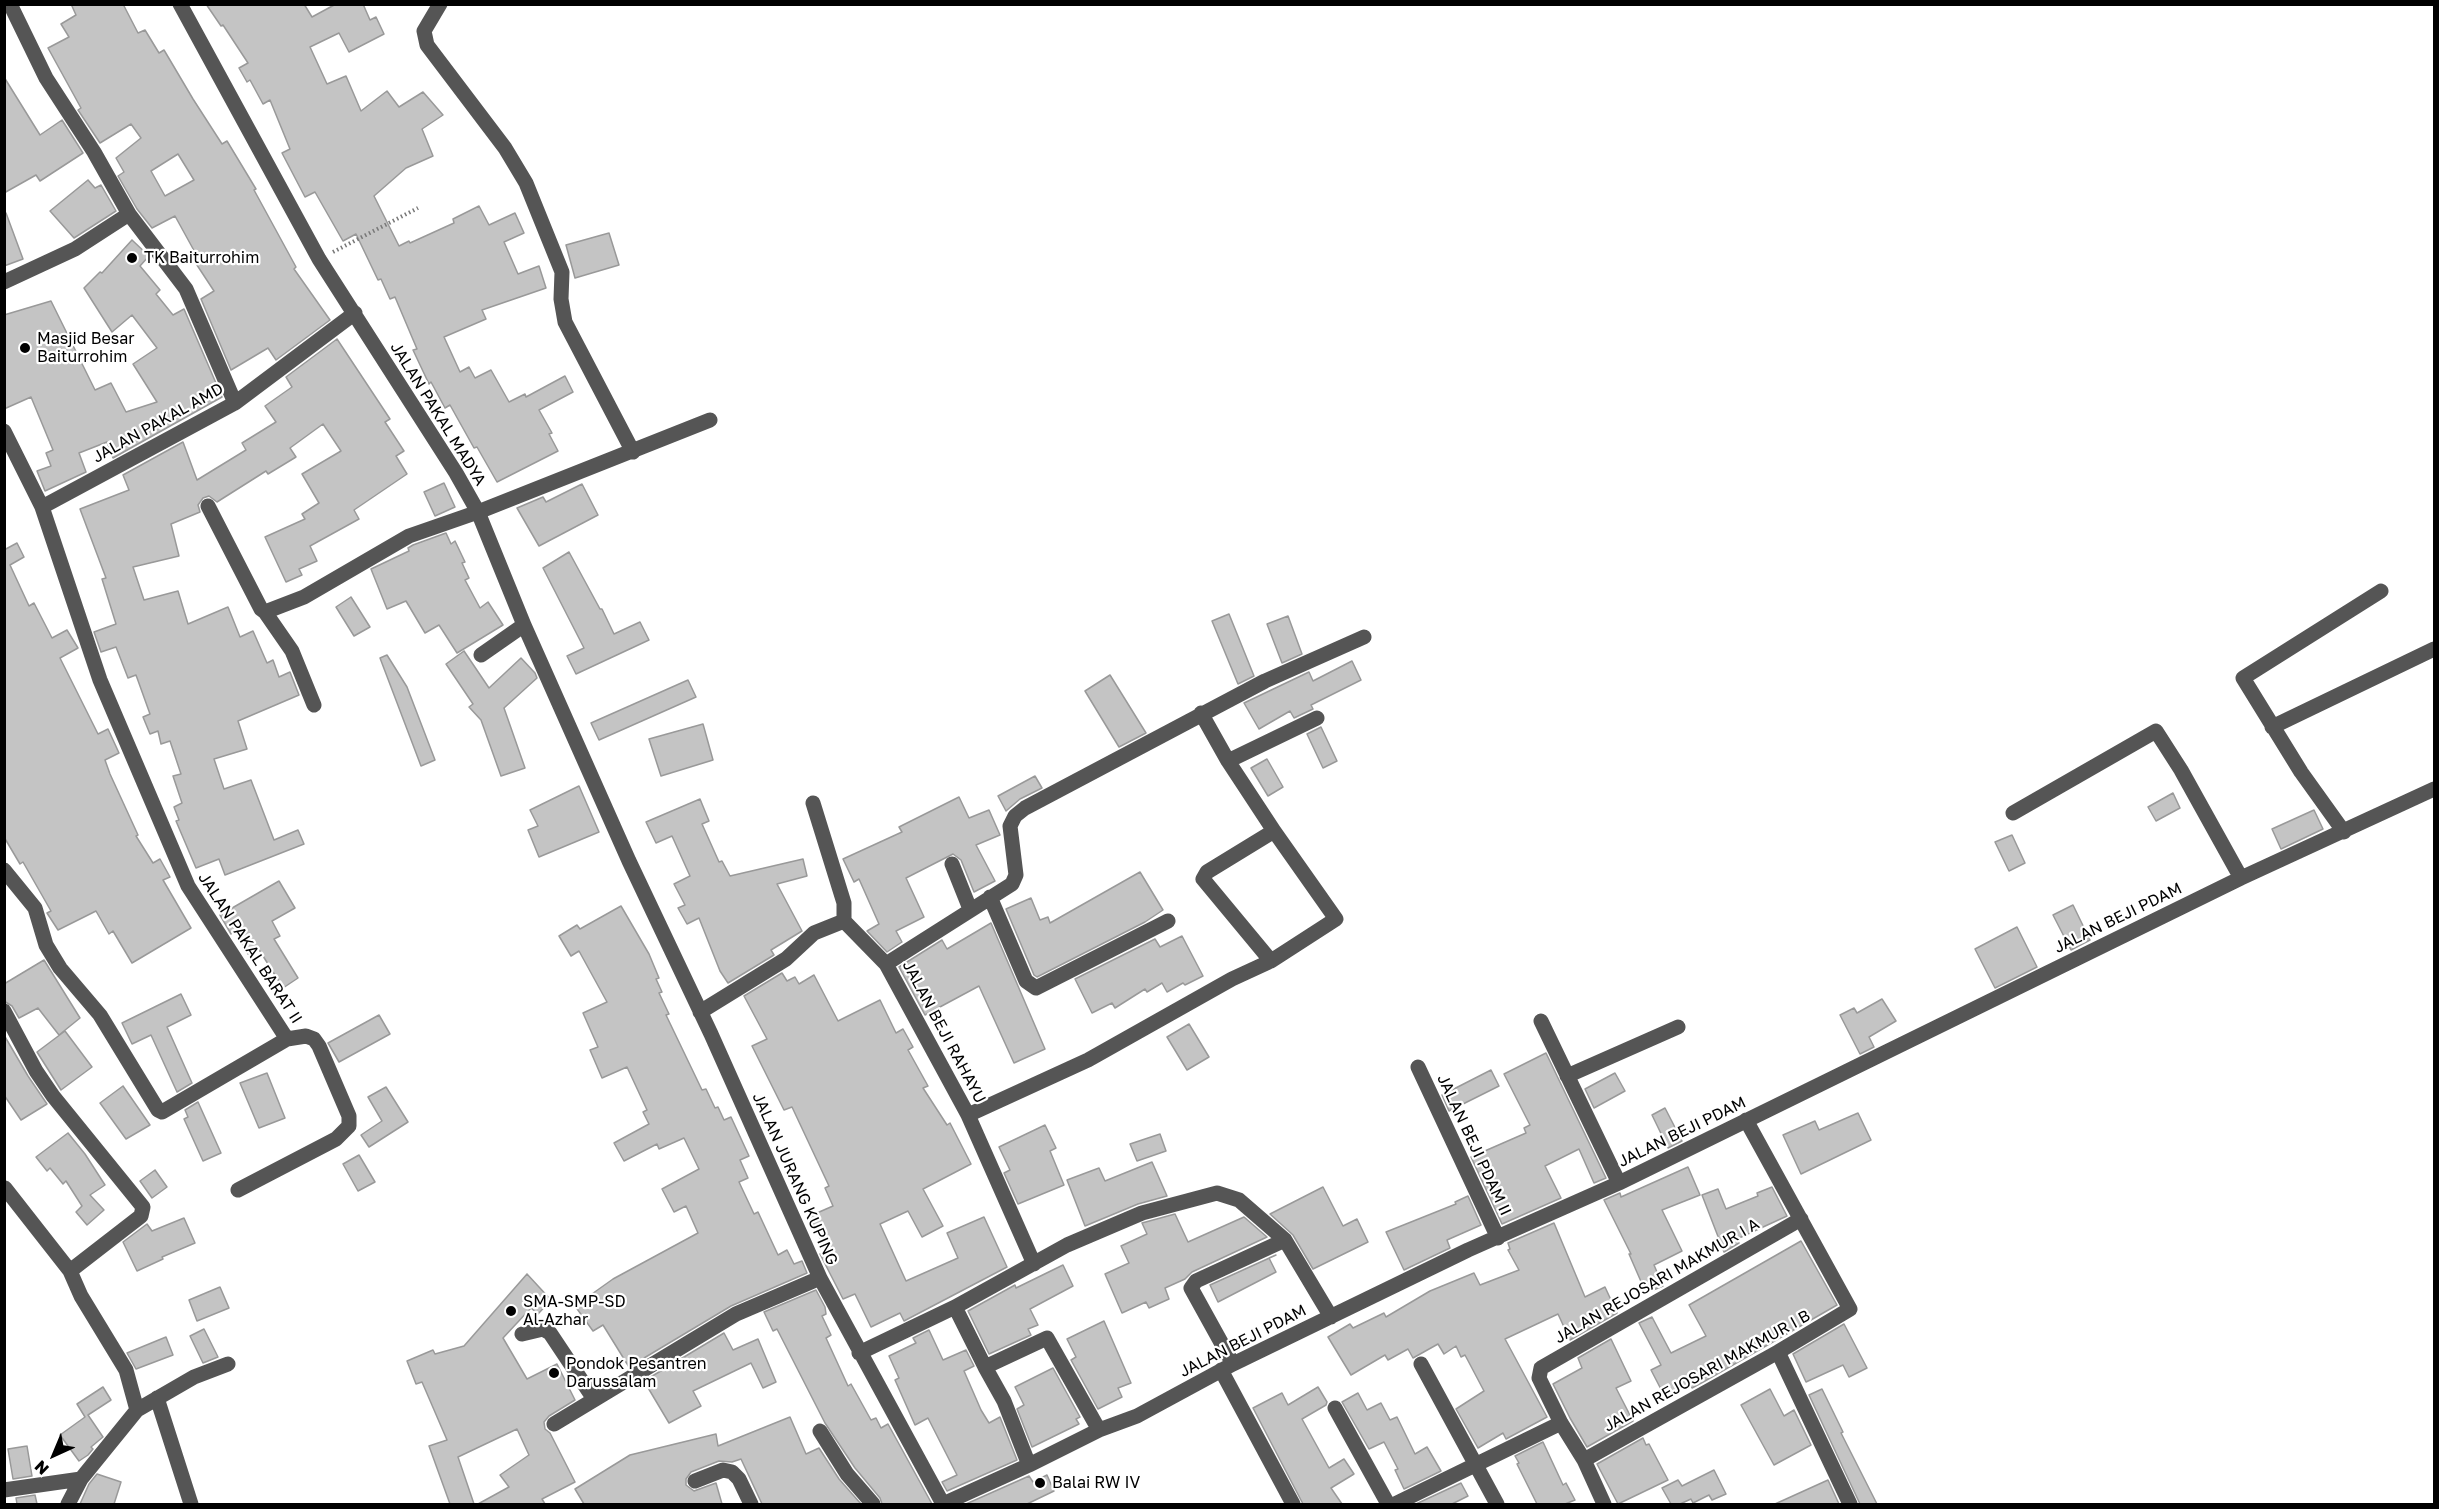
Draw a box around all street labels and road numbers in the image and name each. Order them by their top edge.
street label: JALAN PAKAL MADYA [386,339,490,489]
street label: JALAN PAKAL AMD [89,379,227,467]
street label: JALAN PAKAL BARAT II [194,869,306,1027]
street label: JALAN BEJI PDAM [2051,879,2185,957]
street label: JALAN BEJI RAHAYU [898,957,990,1107]
street label: JALAN BEJI PDAM II [1433,1071,1515,1219]
street label: JALAN JURANG KUPING [748,1090,842,1268]
street label: JALAN BEJI PDAM [1615,1093,1749,1171]
street label: JALAN REJOSARI MAKMUR I A [1551,1214,1763,1348]
street label: JALAN BEJI PDAM [1176,1301,1310,1381]
street label: JALAN REJOSARI MAKMUR I B [1600,1306,1814,1436]

